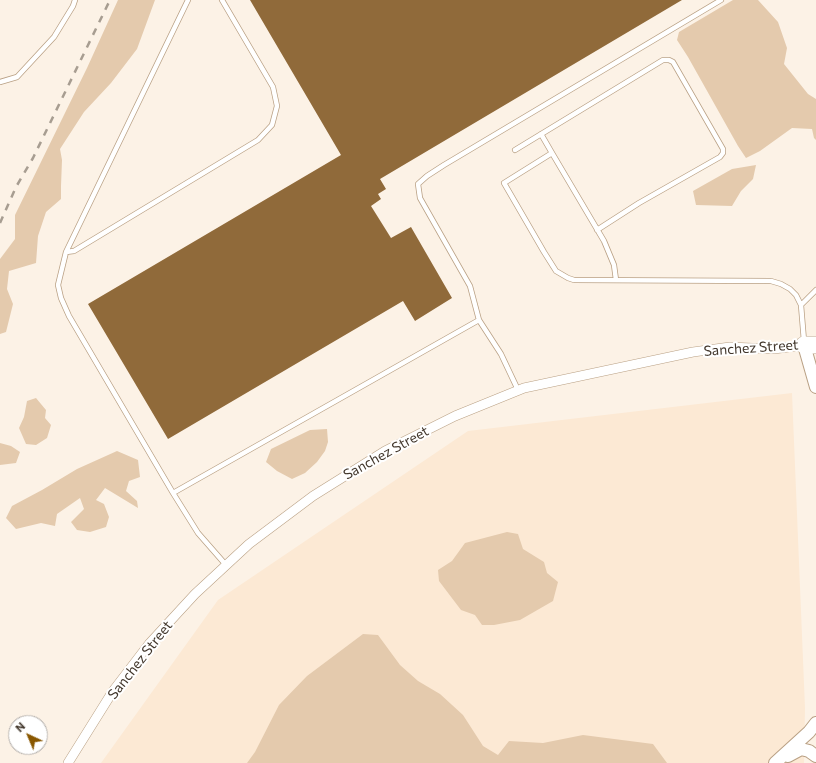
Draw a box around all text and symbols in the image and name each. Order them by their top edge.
street label: Sanchez Street [703,336,799,360]
street label: Sanchez Street [340,423,432,483]
street label: Sanchez Street [104,617,176,703]
north arrow [8,715,48,755]
text: N [13,719,27,734]

